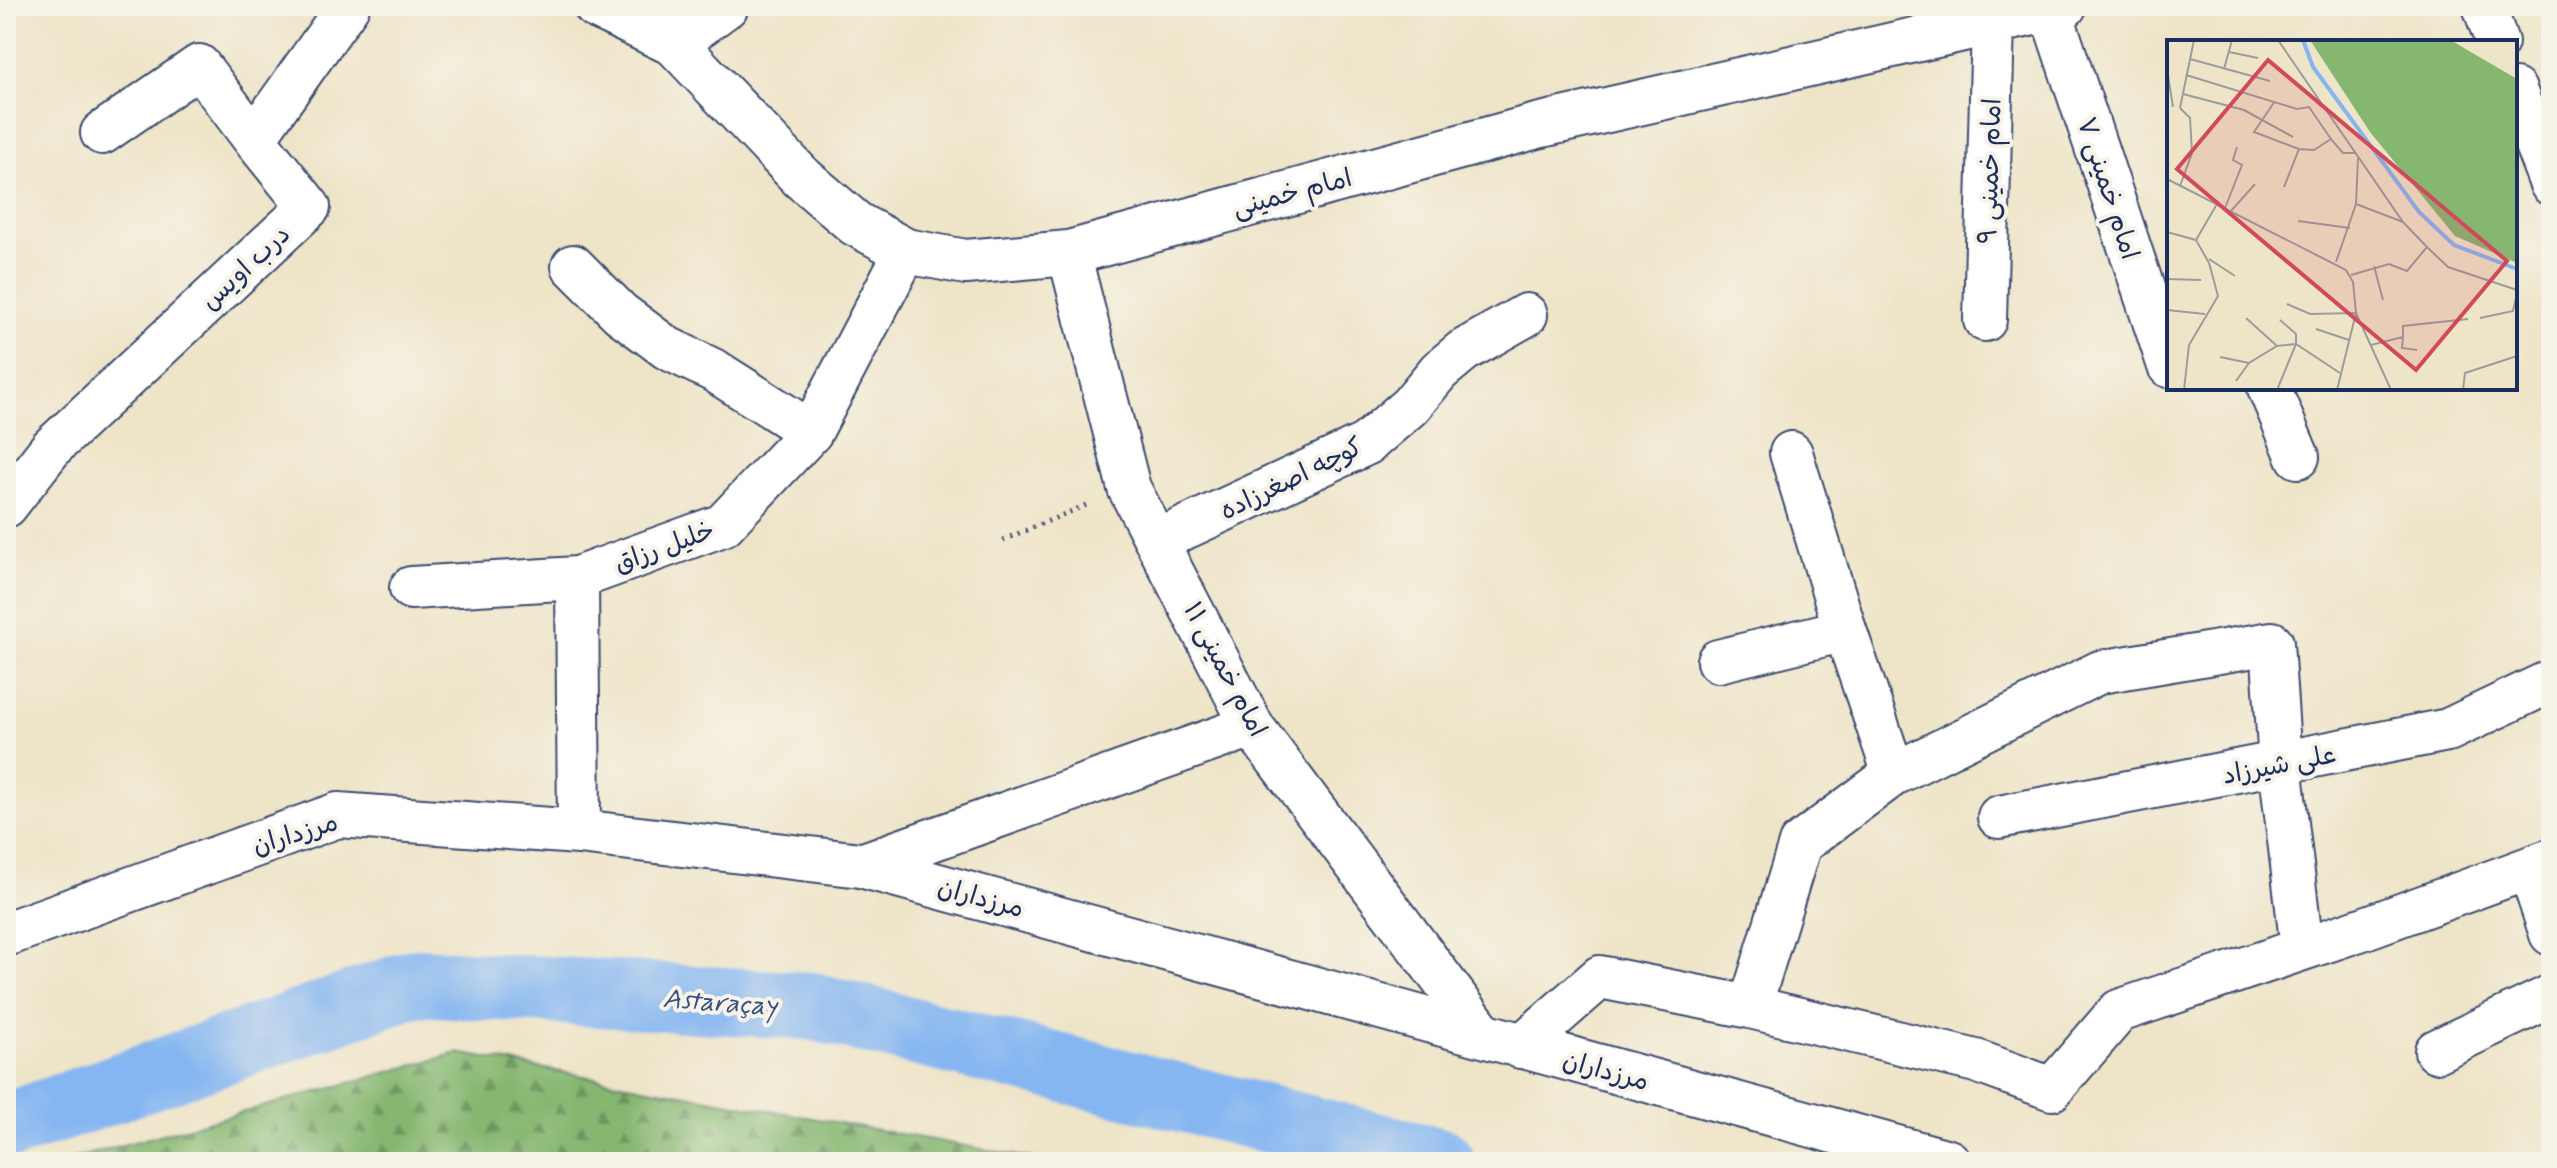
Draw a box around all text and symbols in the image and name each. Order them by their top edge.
inset map [2167,40,2517,390]
street label: امام خمینی ۹ [1971,98,2012,245]
street label: امام خمینی ۷ [2067,113,2146,264]
street label: امام خمینی [1229,162,1356,227]
street label: درب اویس [194,218,298,318]
street label: کوچه اصغرزاده [1215,431,1369,529]
street label: خلیل رزاق [610,514,720,582]
street label: امام خمینی ۱۱ [1174,596,1274,744]
street label: علی شیرزاد [2220,738,2339,794]
street label: مرزداران [249,806,343,864]
street label: مرزداران [934,871,1027,927]
water label: Astaraçay [662,981,780,1026]
street label: مرزداران [1559,1044,1652,1100]

